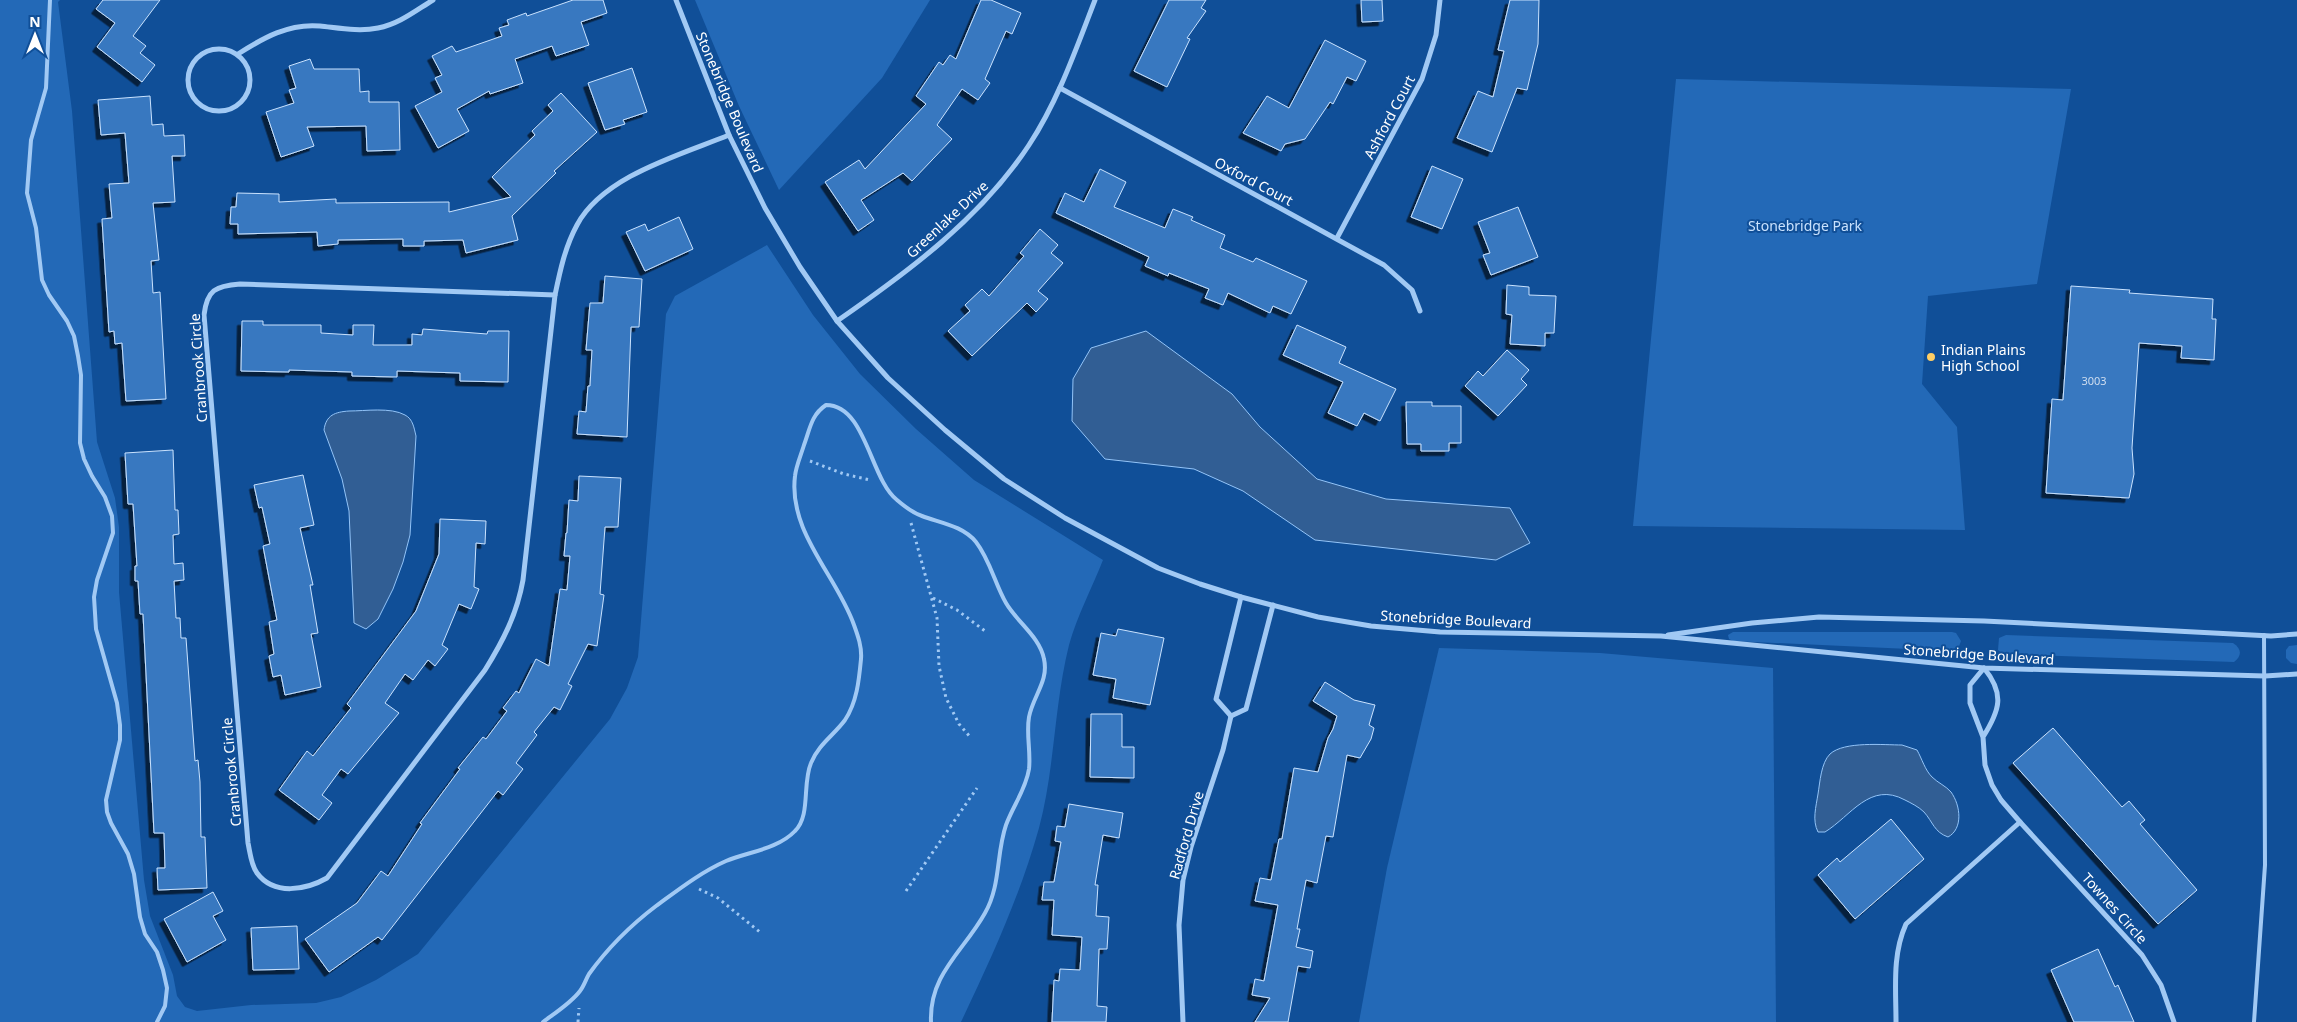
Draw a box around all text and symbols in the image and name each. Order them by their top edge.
north arrow [10,10,60,60]
text: N [29,12,41,31]
street label: Stonebridge Boulevard [692,29,768,175]
street label: Ashford Court [1359,72,1419,162]
street label: Oxford Court [1211,152,1297,210]
street label: Greenlake Drive [902,176,992,262]
park label: Stonebridge Park [1748,216,1863,235]
street label: Cranbrook Circle [185,313,211,423]
place label: Indian Plains High School [1941,340,2026,375]
marker: Indian Plains High School [1925,351,1937,363]
house number: 3003 [2081,373,2107,388]
street label: Stonebridge Boulevard [1380,606,1532,632]
street label: Stonebridge Boulevard [1903,639,2055,669]
street label: Cranbrook Circle [217,717,245,827]
street label: Radford Drive [1164,789,1208,881]
street label: Townes Circle [2078,869,2152,948]

